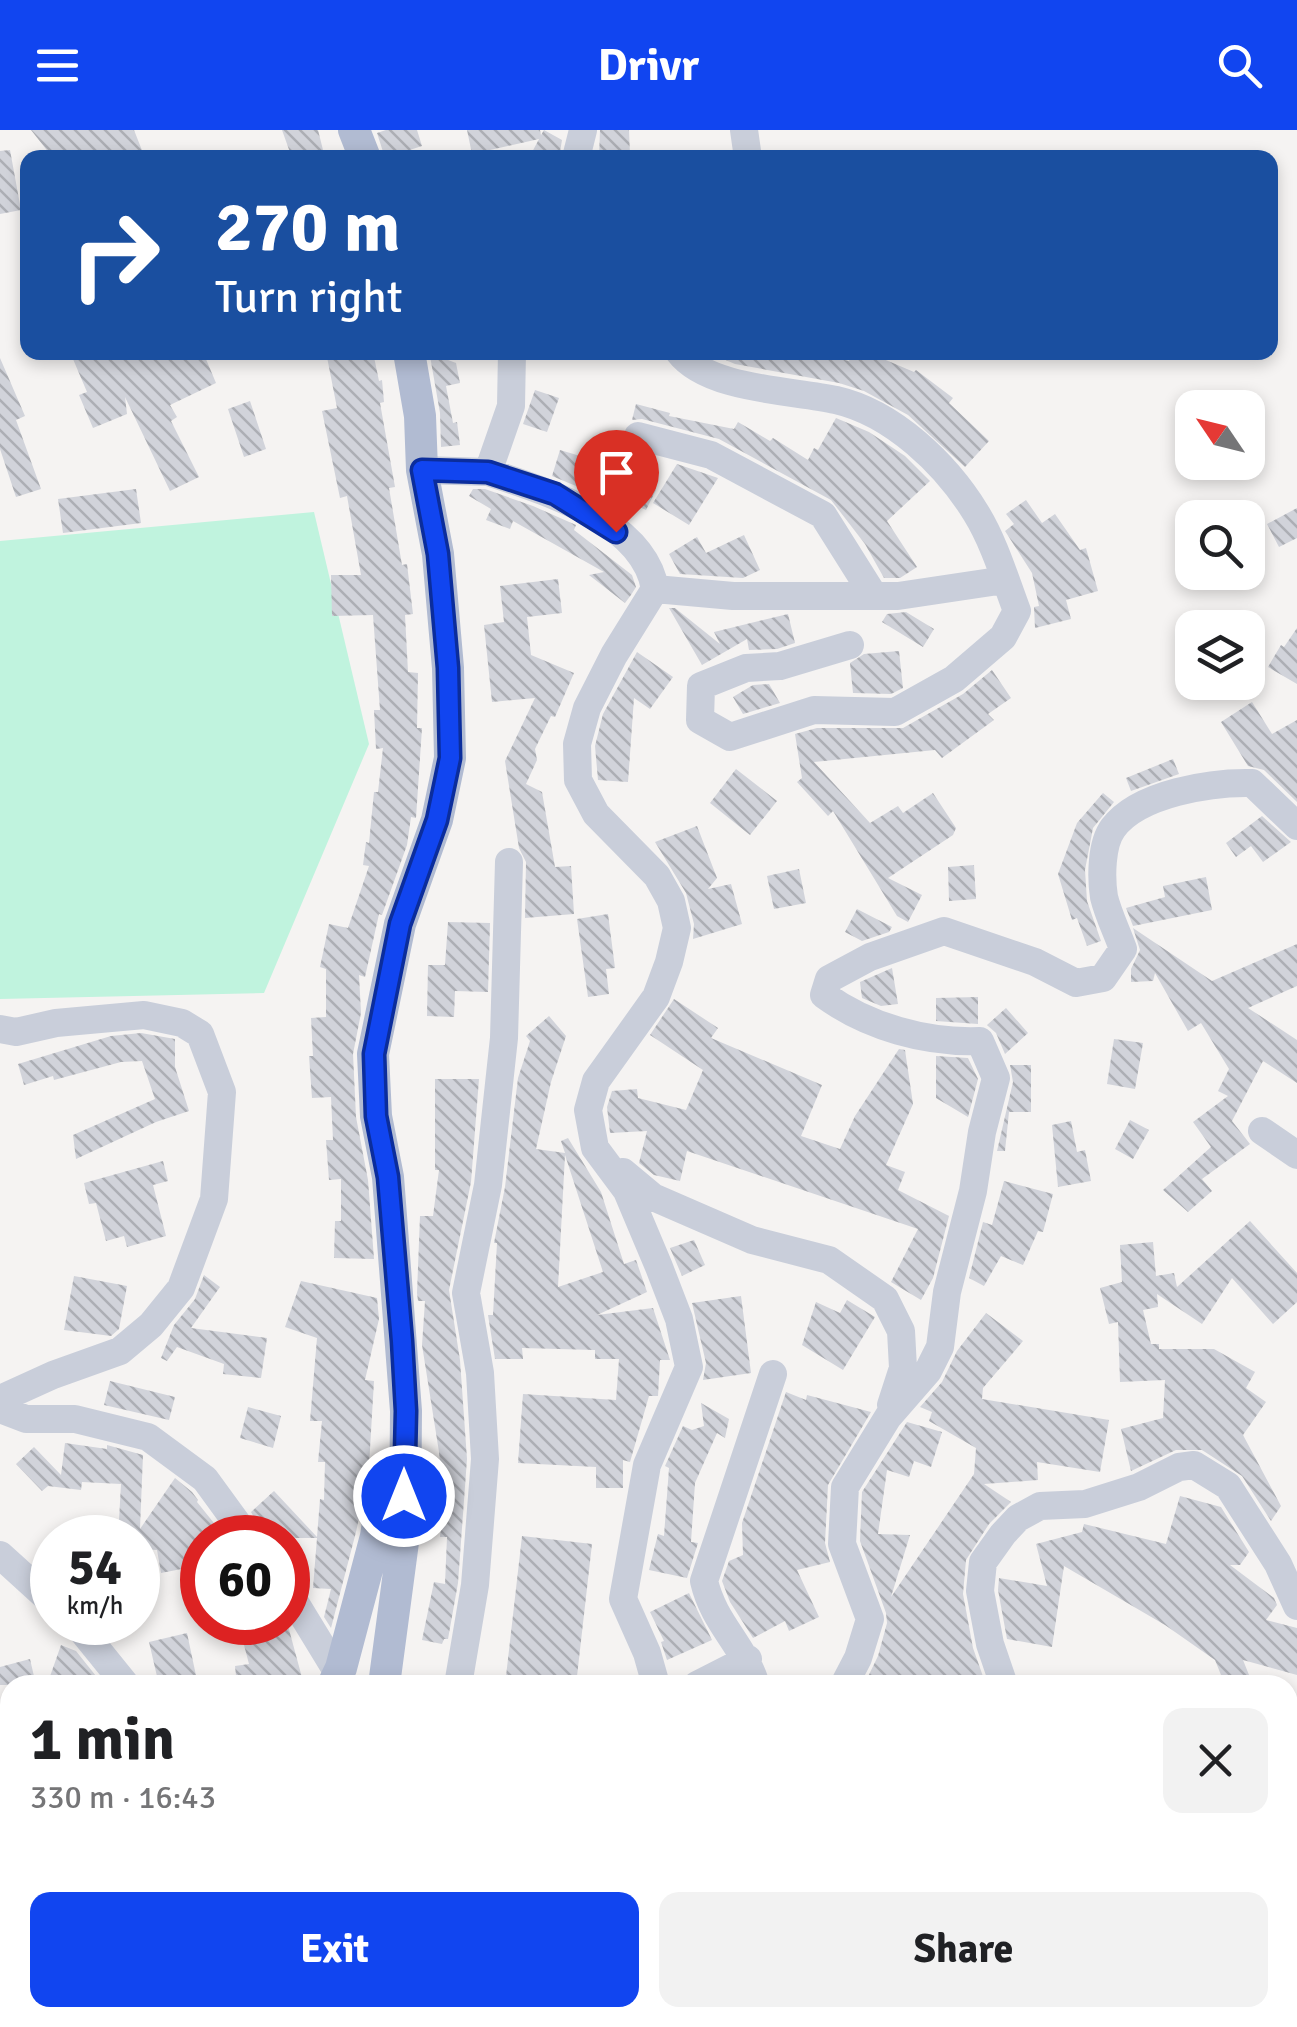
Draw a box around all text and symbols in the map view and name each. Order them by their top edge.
icon: menu [30,38,85,93]
text: Drivr [598,38,699,93]
icon: search [1212,38,1267,93]
text: 270 m [215,184,400,270]
icon: right [50,190,180,320]
text: Turn right [215,270,403,325]
north arrow [1175,390,1265,480]
map controls [1175,390,1265,700]
pin [574,430,659,533]
icon: arrive [589,445,644,500]
button: search [1175,500,1265,590]
button: layers [1175,610,1265,700]
position arrow [352,1444,456,1548]
speed limit sign: 60 [180,1515,310,1645]
text: 54 [68,1537,122,1599]
text: km/h [67,1590,123,1621]
text: 1 min [30,1703,175,1777]
button: close [1163,1708,1268,1813]
text: 330 m · 16:43 [30,1778,216,1817]
button: Exit [30,1892,639,2007]
button: Share [659,1892,1268,2007]

